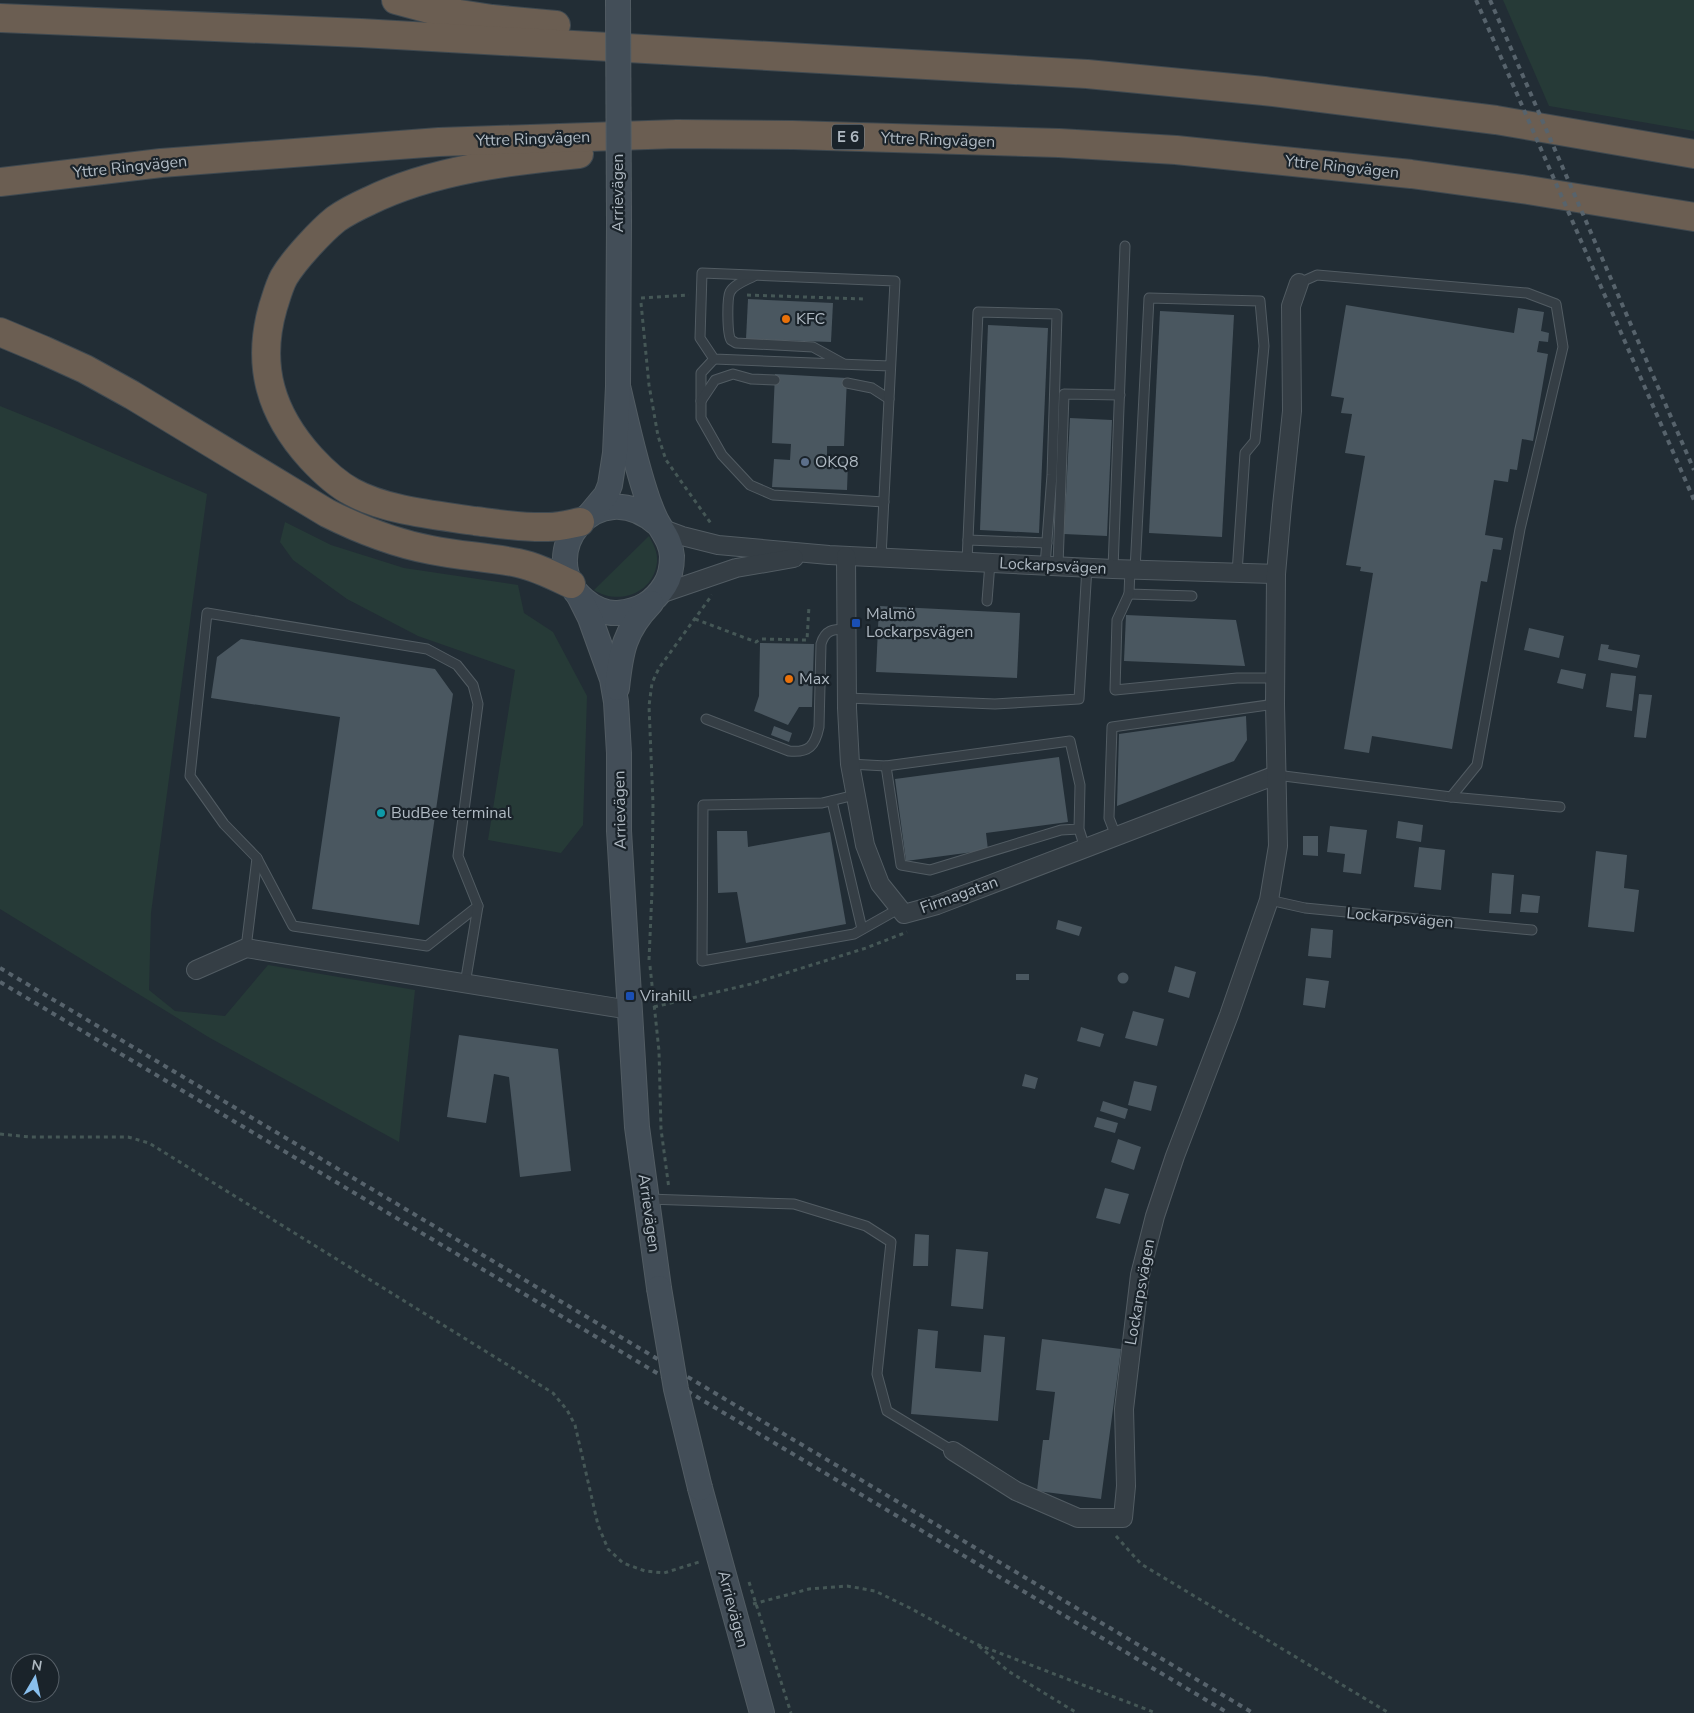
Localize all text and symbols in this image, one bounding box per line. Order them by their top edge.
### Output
road number: E 6 [832,124,864,150]
street label: Yttre Ringvägen [474,126,591,152]
street label: Yttre Ringvägen [879,127,996,153]
street label: Yttre Ringvägen [71,150,188,184]
street label: Yttre Ringvägen [1283,150,1400,184]
street label: Arrievägen [607,154,629,232]
place label: KFC [796,308,826,330]
marker: KFC [780,313,792,325]
place label: OKQ8 [815,451,859,473]
marker: OKQ8 [799,456,811,468]
street label: Lockarpsvägen [999,552,1107,580]
place label: Malmö Lockarpsvägen [866,603,973,643]
marker: Malmö Lockarpsvägen [850,617,862,629]
place label: Max [799,668,830,690]
marker: Max [783,673,795,685]
street label: Arrievägen [608,770,632,850]
place label: BudBee terminal [391,802,512,824]
marker: BudBee terminal [375,807,387,819]
street label: Firmagatan [917,871,1001,919]
street label: Lockarpsvägen [1346,902,1454,934]
place label: Virahill [639,985,691,1007]
marker: Virahill [624,990,636,1002]
street label: Arrievägen [633,1172,665,1254]
street label: Lockarpsvägen [1120,1237,1160,1347]
street label: Arrievägen [712,1568,754,1650]
north arrow [10,1653,60,1703]
text: N [30,1655,44,1676]

